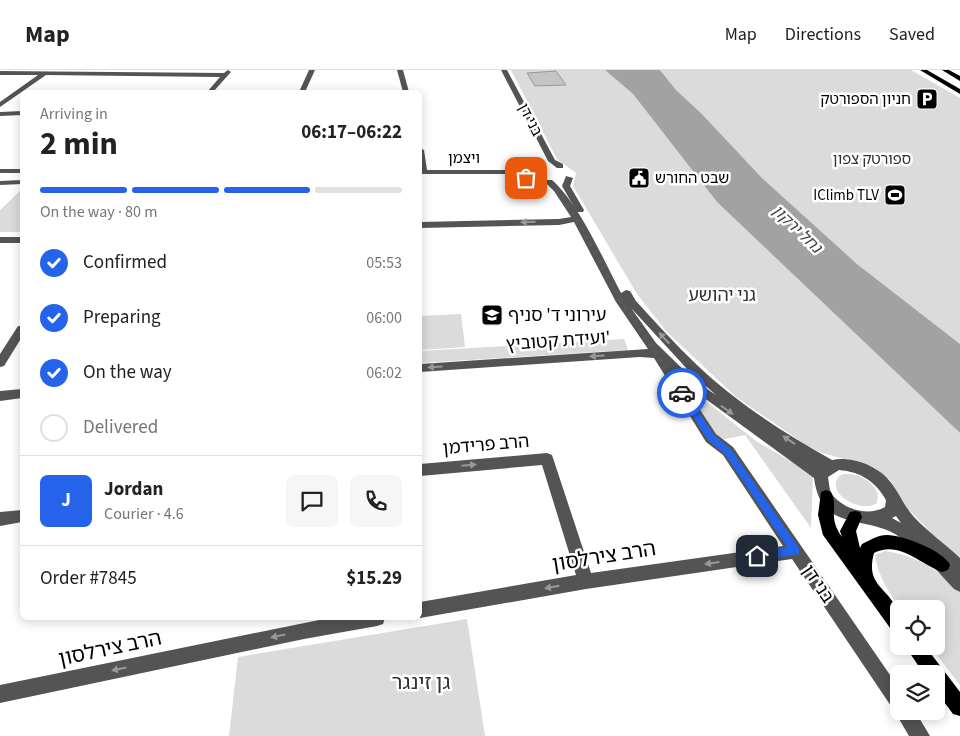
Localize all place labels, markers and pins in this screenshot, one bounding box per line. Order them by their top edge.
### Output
parking icon: חניון הספורטק [915,87,939,111]
place label: חניון הספורטק [820,89,911,110]
pin [505,157,547,199]
public building icon: שבט החורש [627,166,651,190]
place label: שבט החורש [655,168,729,189]
sports icon: IClimb TLV [883,183,907,207]
place label: IClimb TLV [813,185,879,206]
school or university icon: עירוני ד' סניף [480,303,504,327]
place label: עירוני ד' סניף [508,303,606,328]
pin [736,535,778,577]

